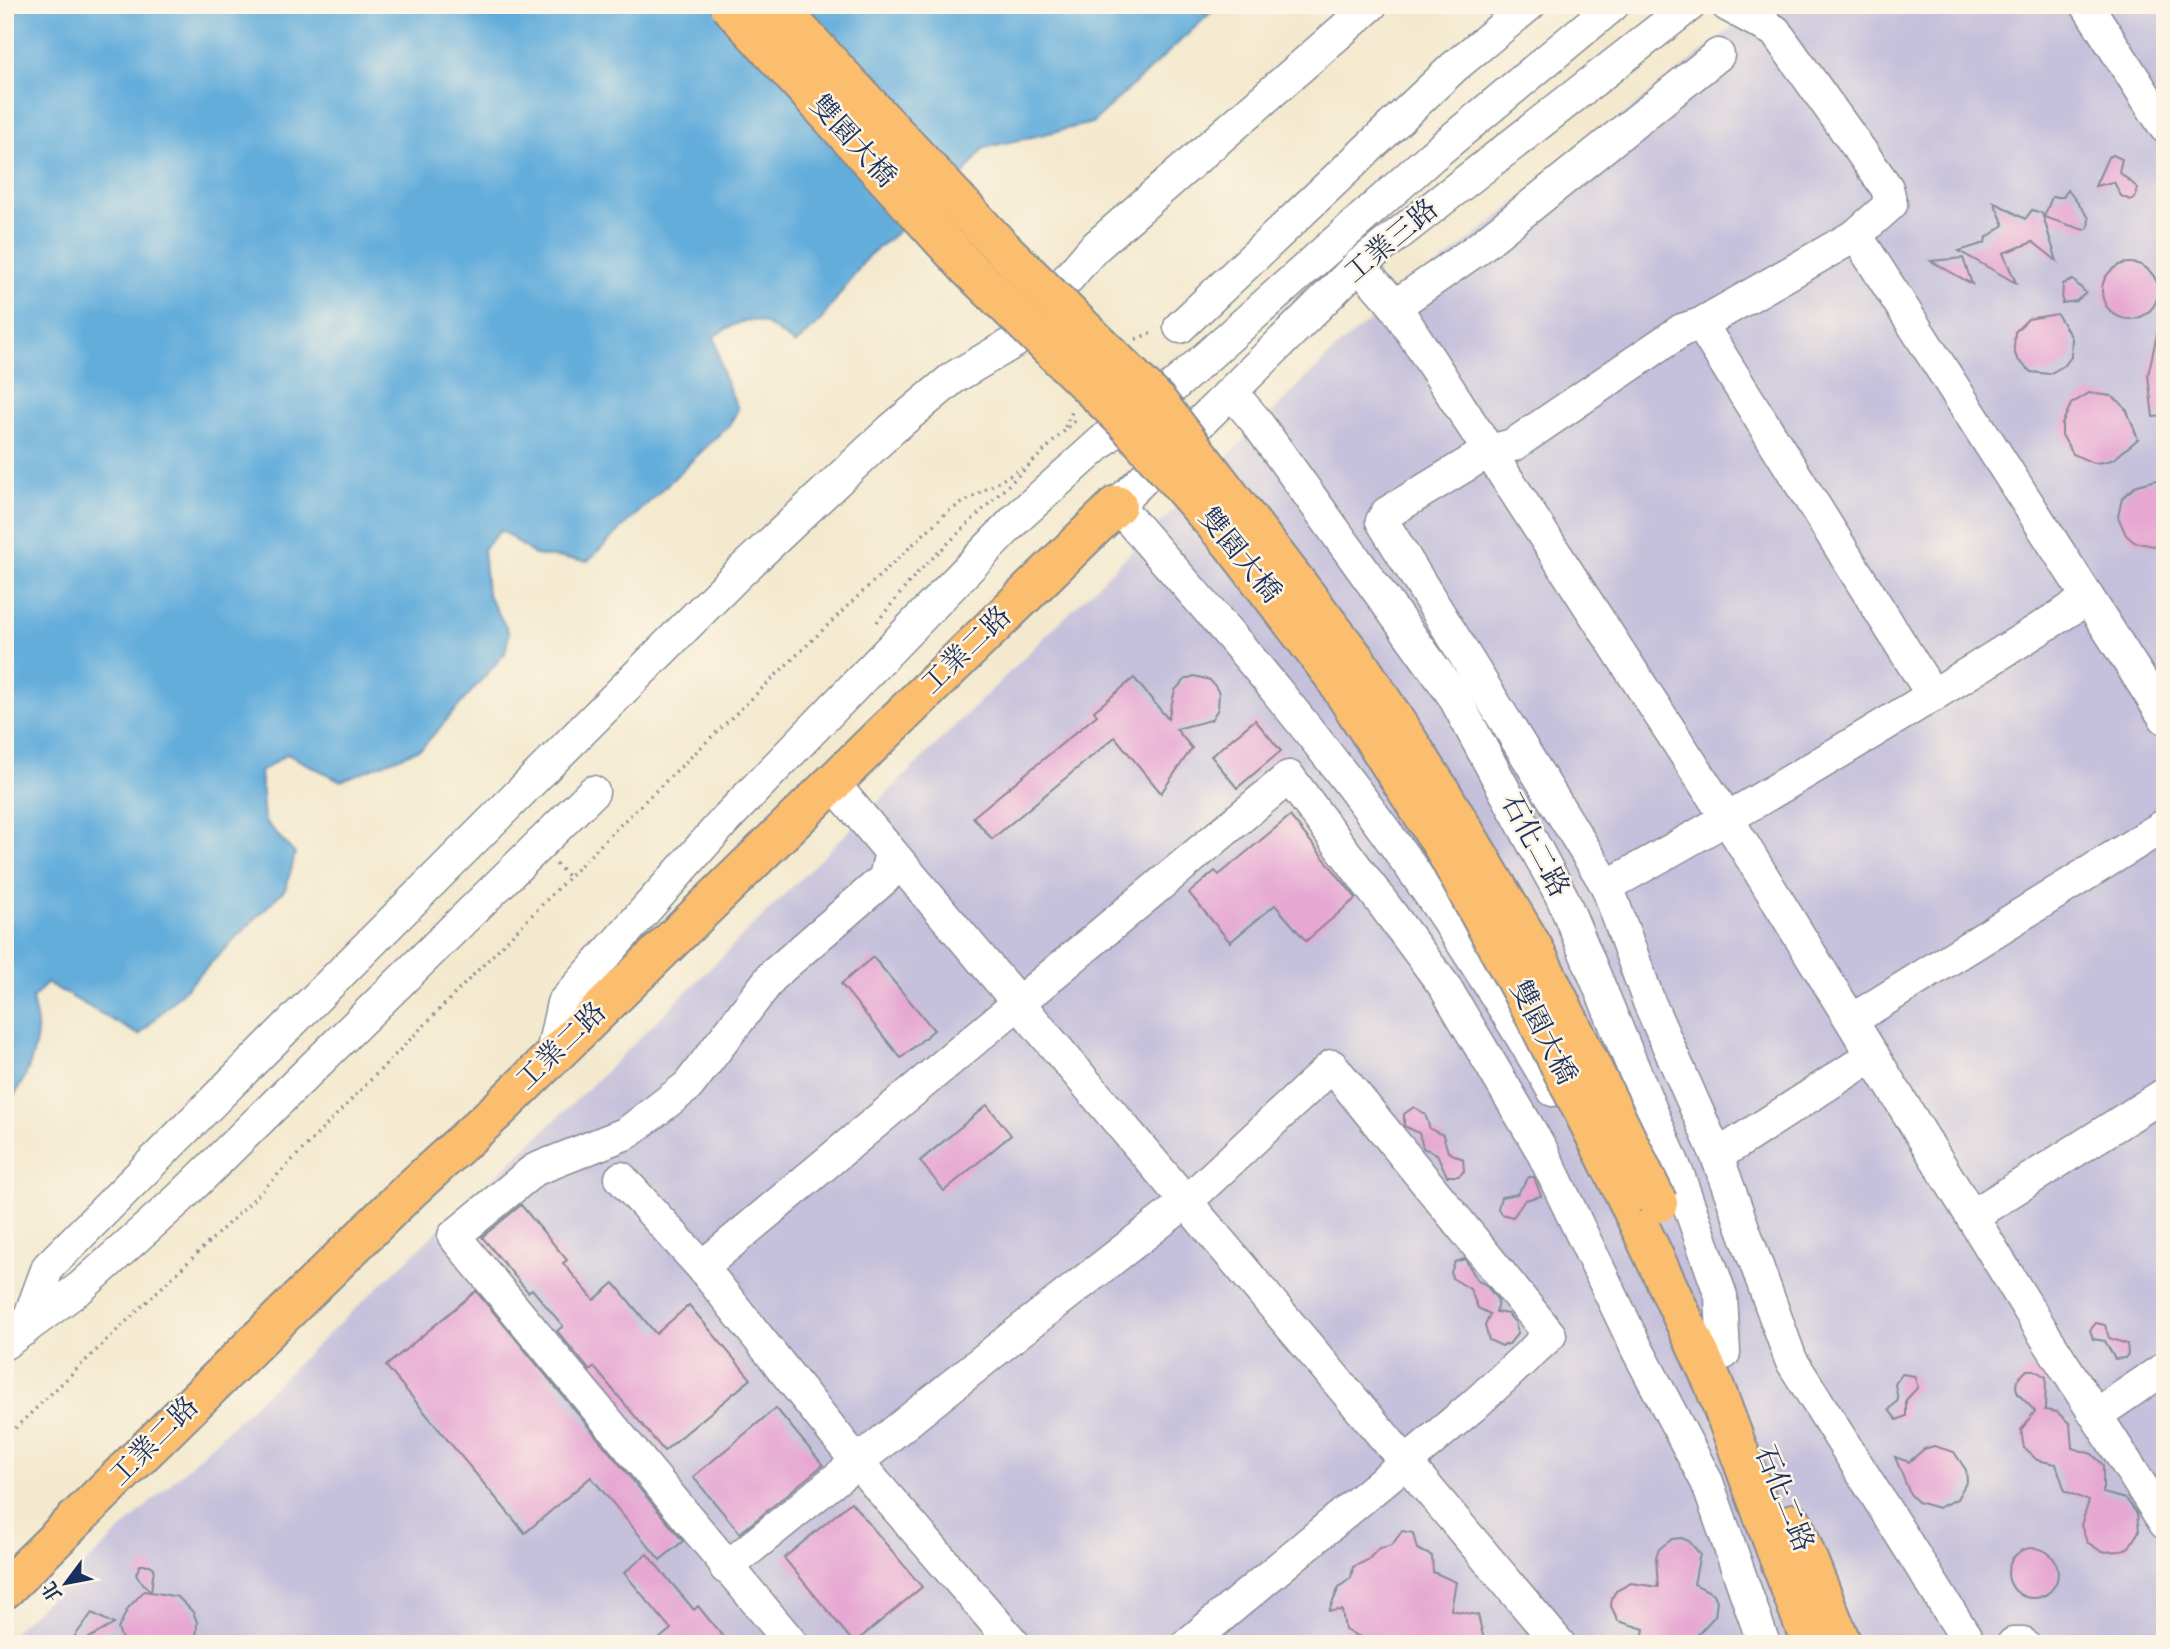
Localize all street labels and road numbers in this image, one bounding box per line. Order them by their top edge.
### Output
street label: 雙園大橋 [802,89,902,195]
street label: 工業三路 [1338,193,1446,291]
street label: 雙園大橋 [1190,501,1288,611]
street label: 工業二路 [915,600,1019,702]
street label: 石化二路 [1492,788,1576,904]
street label: 雙園大橋 [1501,975,1583,1091]
street label: 工業二路 [510,996,614,1098]
street label: 工業二路 [103,1390,207,1494]
street label: 石化二路 [1746,1441,1820,1557]

